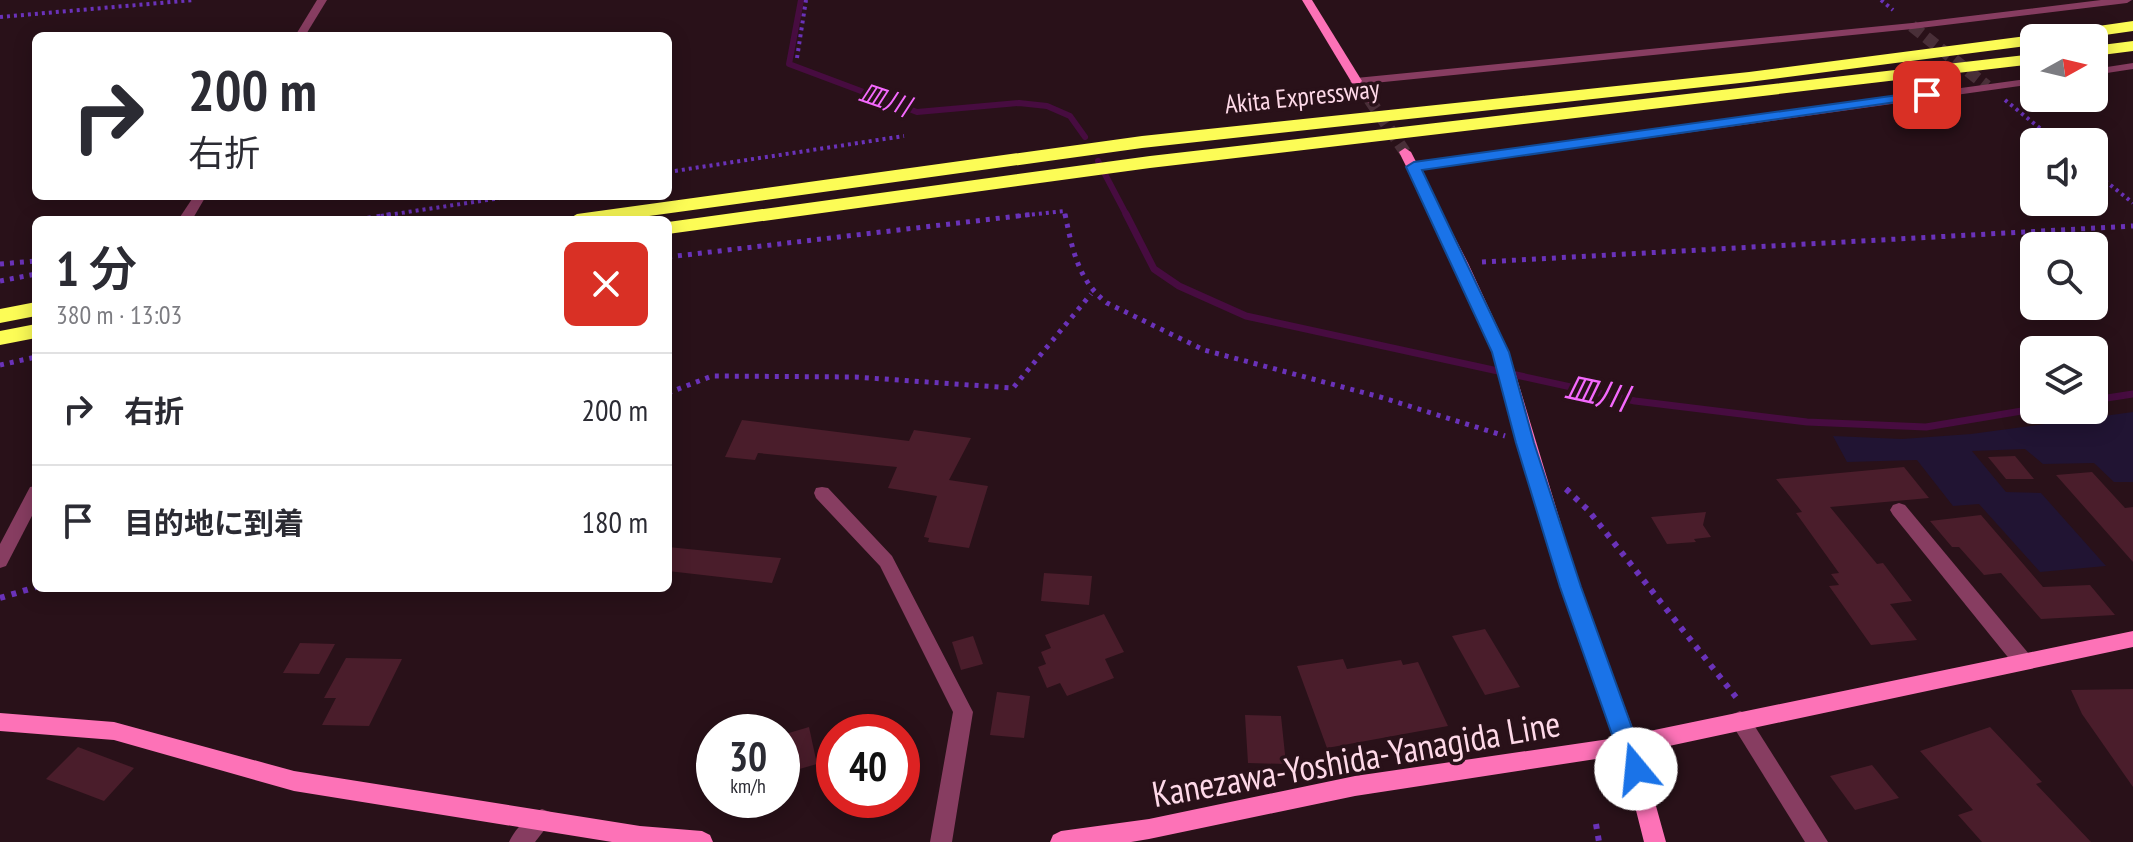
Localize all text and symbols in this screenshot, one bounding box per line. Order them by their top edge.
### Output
north arrow [2020,24,2108,112]
map controls [2020,24,2108,424]
text: 200 m [188,54,317,126]
pin [1893,61,1961,129]
icon: right [56,64,160,168]
street label: Akita Expressway [1223,71,1381,121]
icon: arrive [1905,73,1949,117]
water label: 皿川 [855,75,918,124]
button: sound [2020,128,2108,216]
text: 右折 [188,129,260,176]
button: search [2020,232,2108,320]
text: 1 分 [56,237,137,299]
button: close [564,242,648,326]
text: 380 m · 13:03 [56,298,182,331]
button: layers [2020,336,2108,424]
water label: 皿川 [1561,365,1636,420]
icon: right [56,387,100,431]
text: 200 m [582,390,648,429]
text: 右折 [124,391,184,430]
icon: arrive [56,499,100,543]
text: 180 m [582,502,648,541]
text: 目的地に到着 [124,503,304,542]
street label: Kanezawa-Yoshida-Yanagida Line [1148,699,1564,817]
speed limit sign: 40 [816,714,920,818]
position arrow [1594,727,1678,811]
text: 30 [729,730,767,782]
text: km/h [730,773,766,799]

